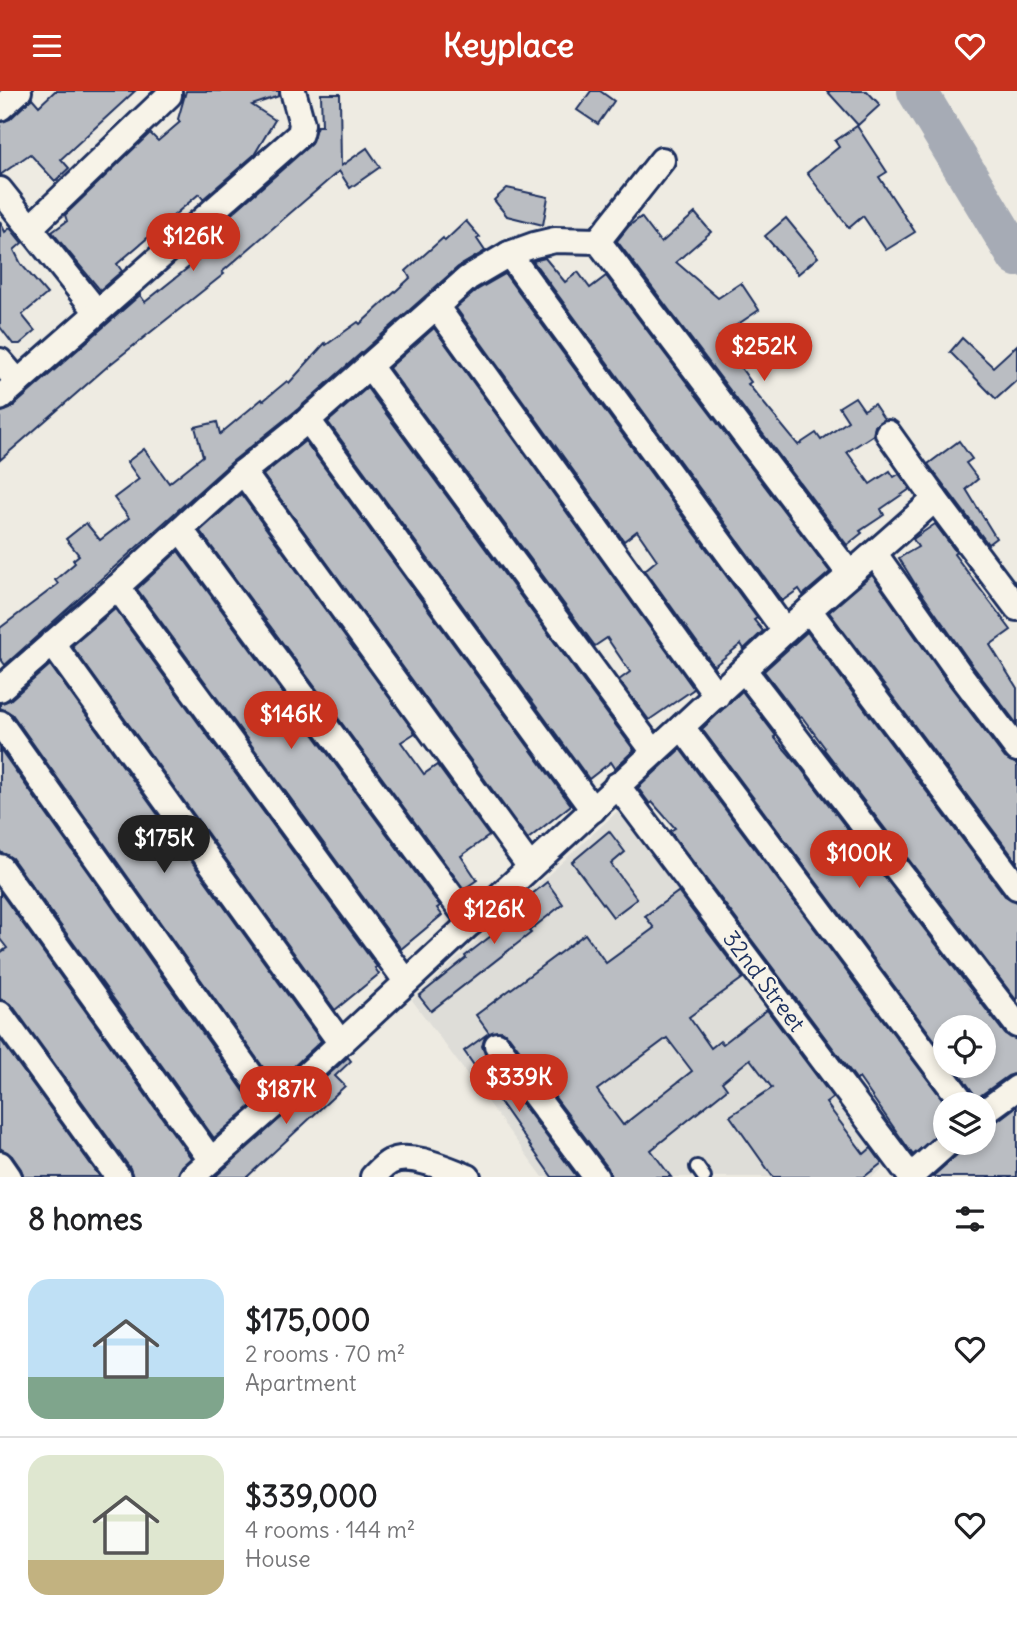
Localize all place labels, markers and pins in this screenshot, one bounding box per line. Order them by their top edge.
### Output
pin: $126K [144,213,242,273]
pin: $252K [715,323,813,383]
pin: $146K [242,691,340,751]
pin: $175K [115,815,213,875]
pin: $100K [810,831,908,890]
pin: $126K [445,887,543,946]
pin: $339K [470,1055,568,1114]
pin: $187K [237,1067,335,1126]

